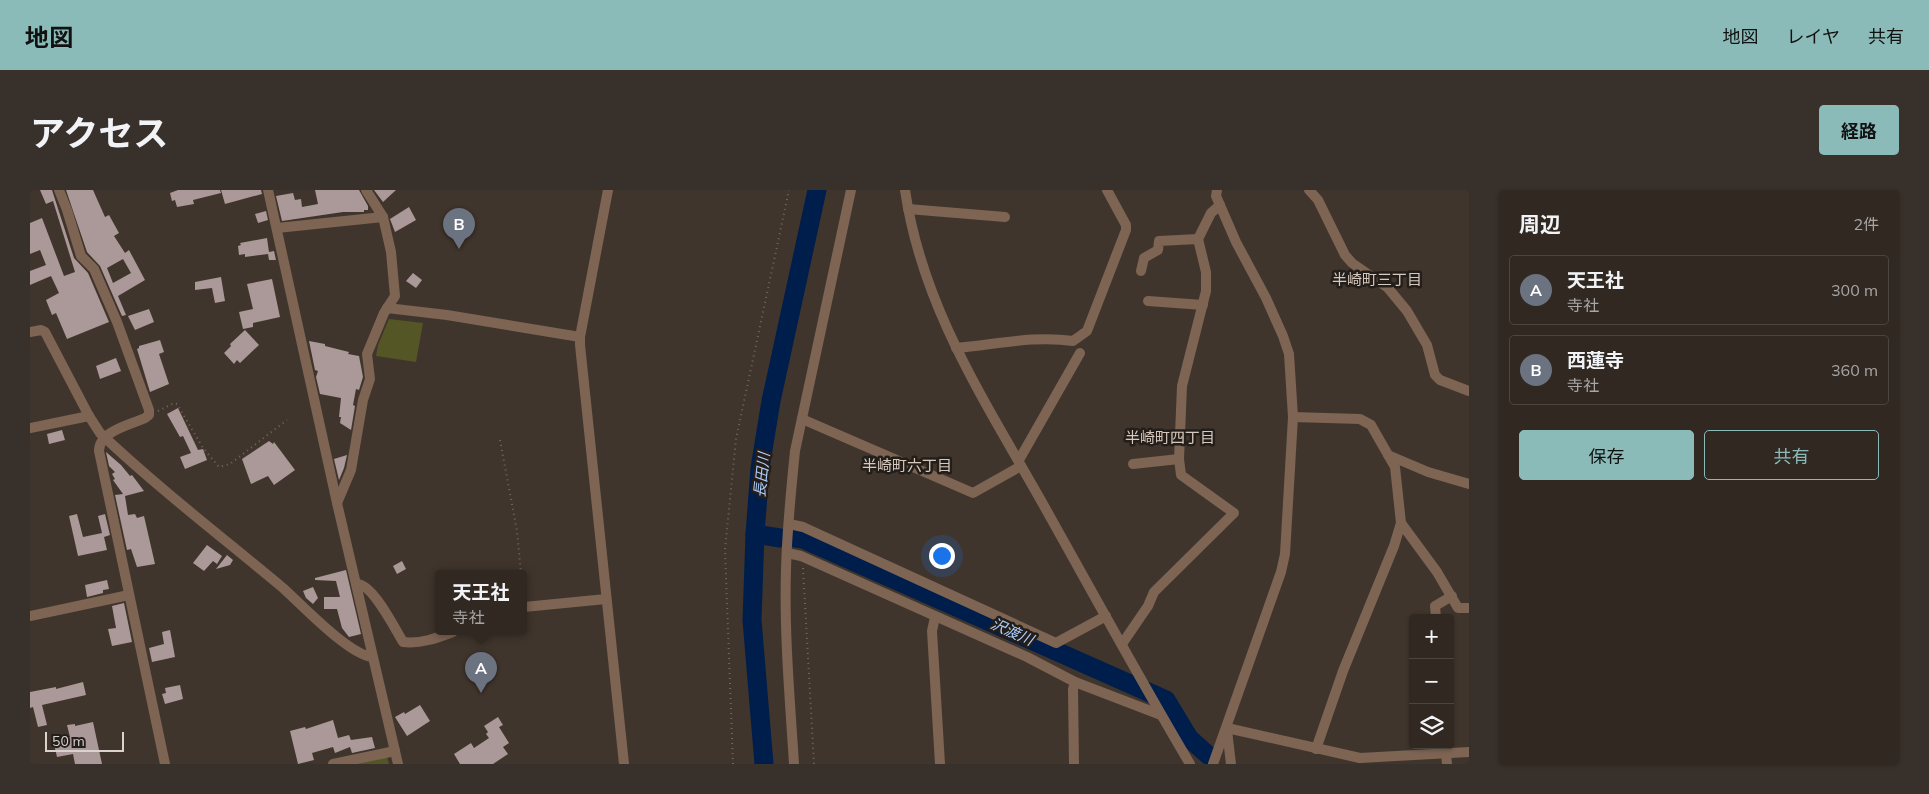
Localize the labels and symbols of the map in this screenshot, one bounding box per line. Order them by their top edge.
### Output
pin: B [443,208,475,249]
district label: 半崎町三丁目 [1332,270,1422,289]
district label: 半崎町四丁目 [1125,428,1215,447]
water label: 長田川 [750,450,774,498]
district label: 半崎町六丁目 [862,456,952,475]
your location [929,543,955,569]
water label: 沢渡川 [988,614,1038,650]
pin: A [465,652,497,693]
scale bar [45,729,124,752]

